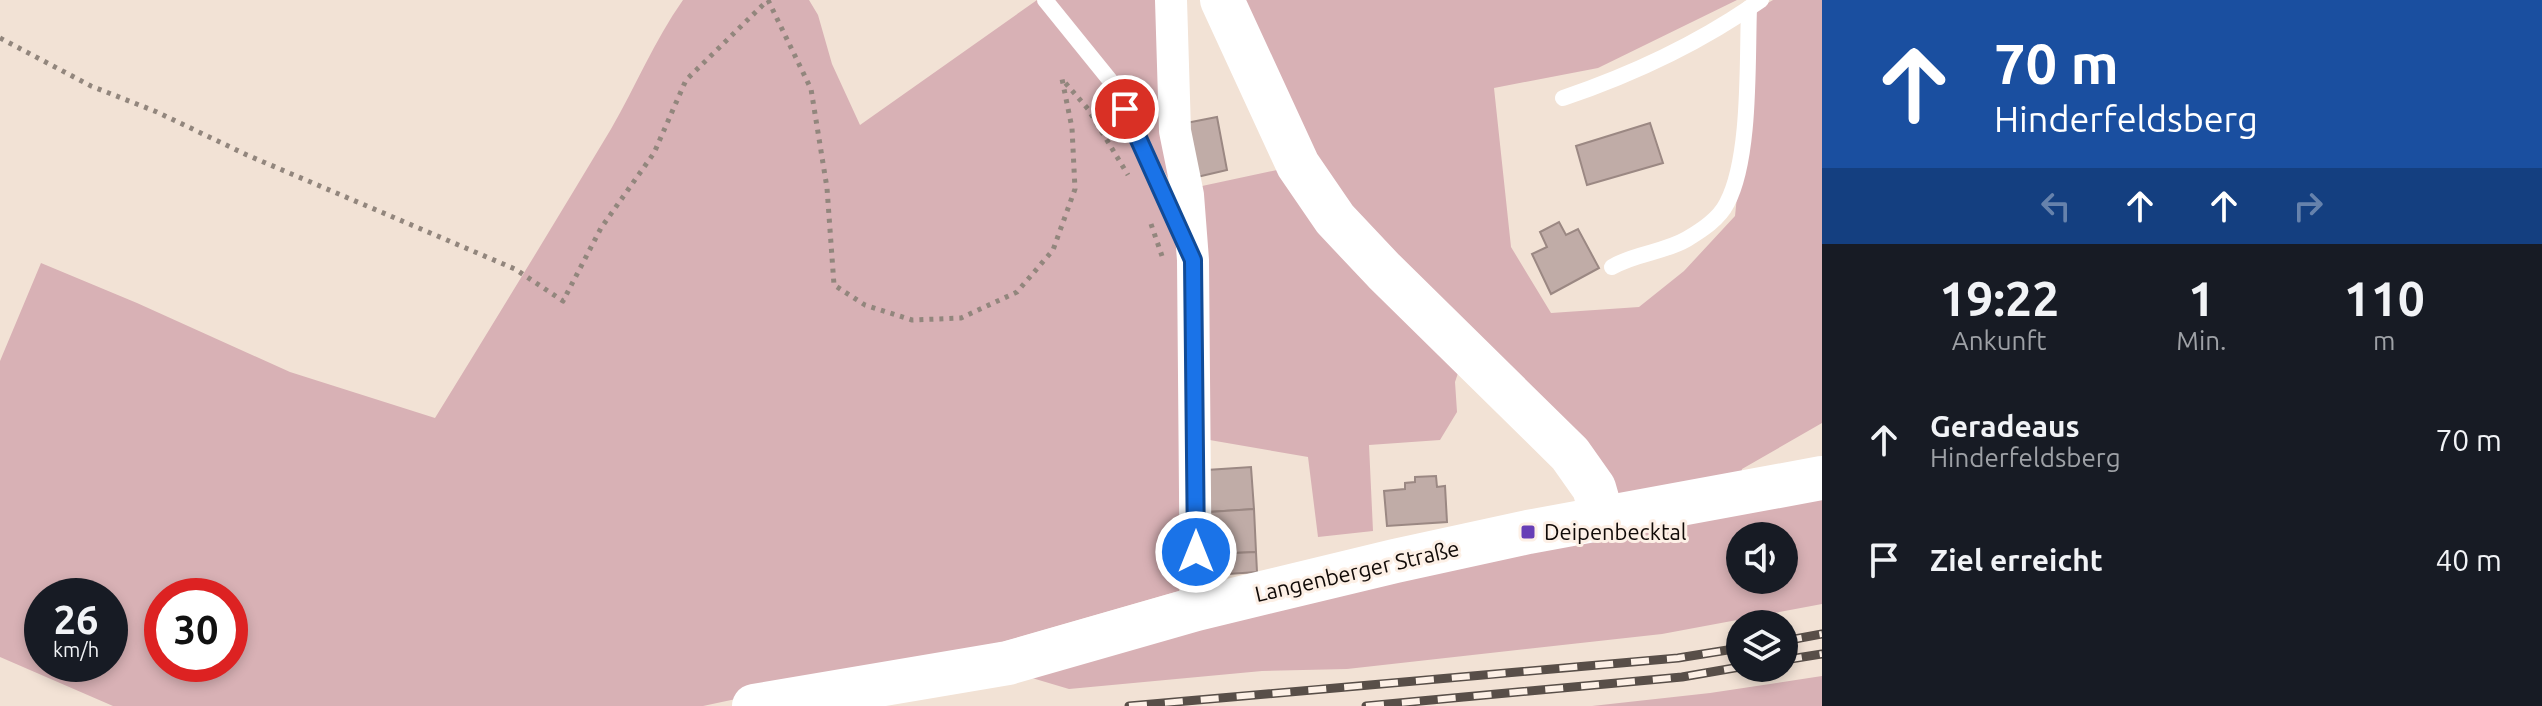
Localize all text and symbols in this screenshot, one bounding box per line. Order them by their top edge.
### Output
icon: ahead [1862,32,1966,136]
text: 70 m [1994,32,2119,95]
pin [1091,75,1159,143]
icon: arrive [1103,87,1147,131]
text: Hinderfeldsberg [1994,98,2258,139]
icon: left [2034,184,2078,228]
icon: ahead [2118,184,2162,228]
icon: ahead [2202,184,2246,228]
icon: right [2286,184,2330,228]
text: 19:22 [1939,271,2059,325]
text: 1 [2188,271,2215,325]
text: 110 [2344,271,2425,325]
text: Ankunft [1952,326,2047,355]
text: Min. [2176,326,2227,355]
text: m [2373,326,2395,355]
text: Geradeaus [1930,409,2080,443]
icon: ahead [1862,418,1906,462]
text: 70 m [2435,423,2502,457]
text: Hinderfeldsberg [1930,443,2121,472]
position arrow [1154,510,1238,594]
place label: Deipenbecktal [1544,519,1687,544]
map controls [1726,522,1798,682]
button: sound [1726,522,1798,594]
marker: Deipenbecktal [1519,523,1537,541]
street label: Langenberger Straße [1252,535,1462,606]
icon: arrive [1862,538,1906,582]
text: Ziel erreicht [1930,543,2103,577]
text: 40 m [2435,543,2502,577]
speed limit sign: 30 [144,578,248,682]
text: 26 [53,597,99,642]
button: layers [1726,610,1798,682]
text: km/h [53,638,99,661]

